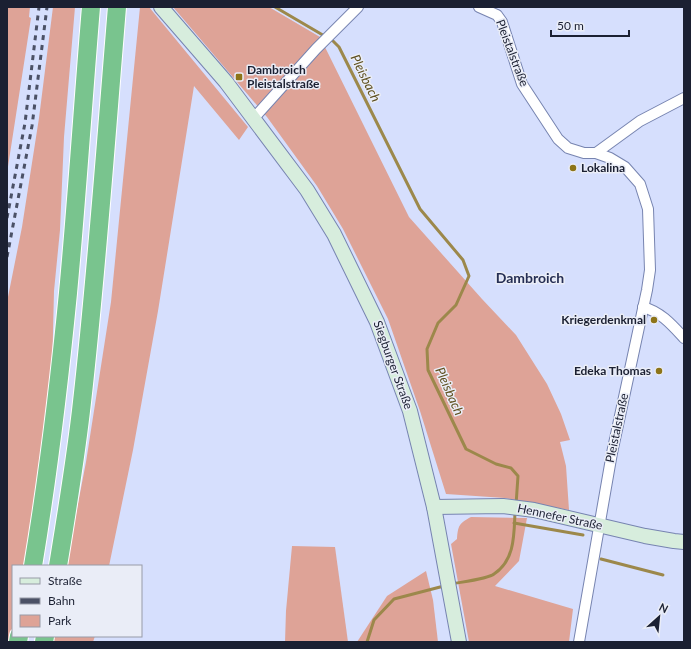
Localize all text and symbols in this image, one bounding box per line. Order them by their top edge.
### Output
scale bar [551,12,629,38]
street label: Pleistalstraße [493,17,532,88]
text: 50 m [557,18,584,33]
water label: Pleisbach [348,52,384,104]
place label: Dambroich Pleistalstraße [247,62,320,91]
marker: Dambroich Pleistalstraße [234,72,244,82]
place label: Lokalina [581,160,625,175]
marker: Lokalina [568,163,578,173]
district label: Dambroich [496,269,564,286]
place label: Kriegerdenkmal [561,312,646,327]
marker: Kriegerdenkmal [649,315,659,325]
street label: Siegburger Straße [370,318,416,411]
place label: Edeka Thomas [574,363,651,378]
water label: Pleisbach [432,365,468,418]
marker: Edeka Thomas [654,366,664,376]
street label: Pleistalstraße [602,392,631,464]
street label: Hennefer Straße [516,500,604,533]
legend [12,565,142,637]
text: Straße [48,573,82,588]
text: Bahn [48,593,75,608]
north arrow [639,597,679,637]
text: N [657,600,670,615]
text: Park [48,613,72,628]

